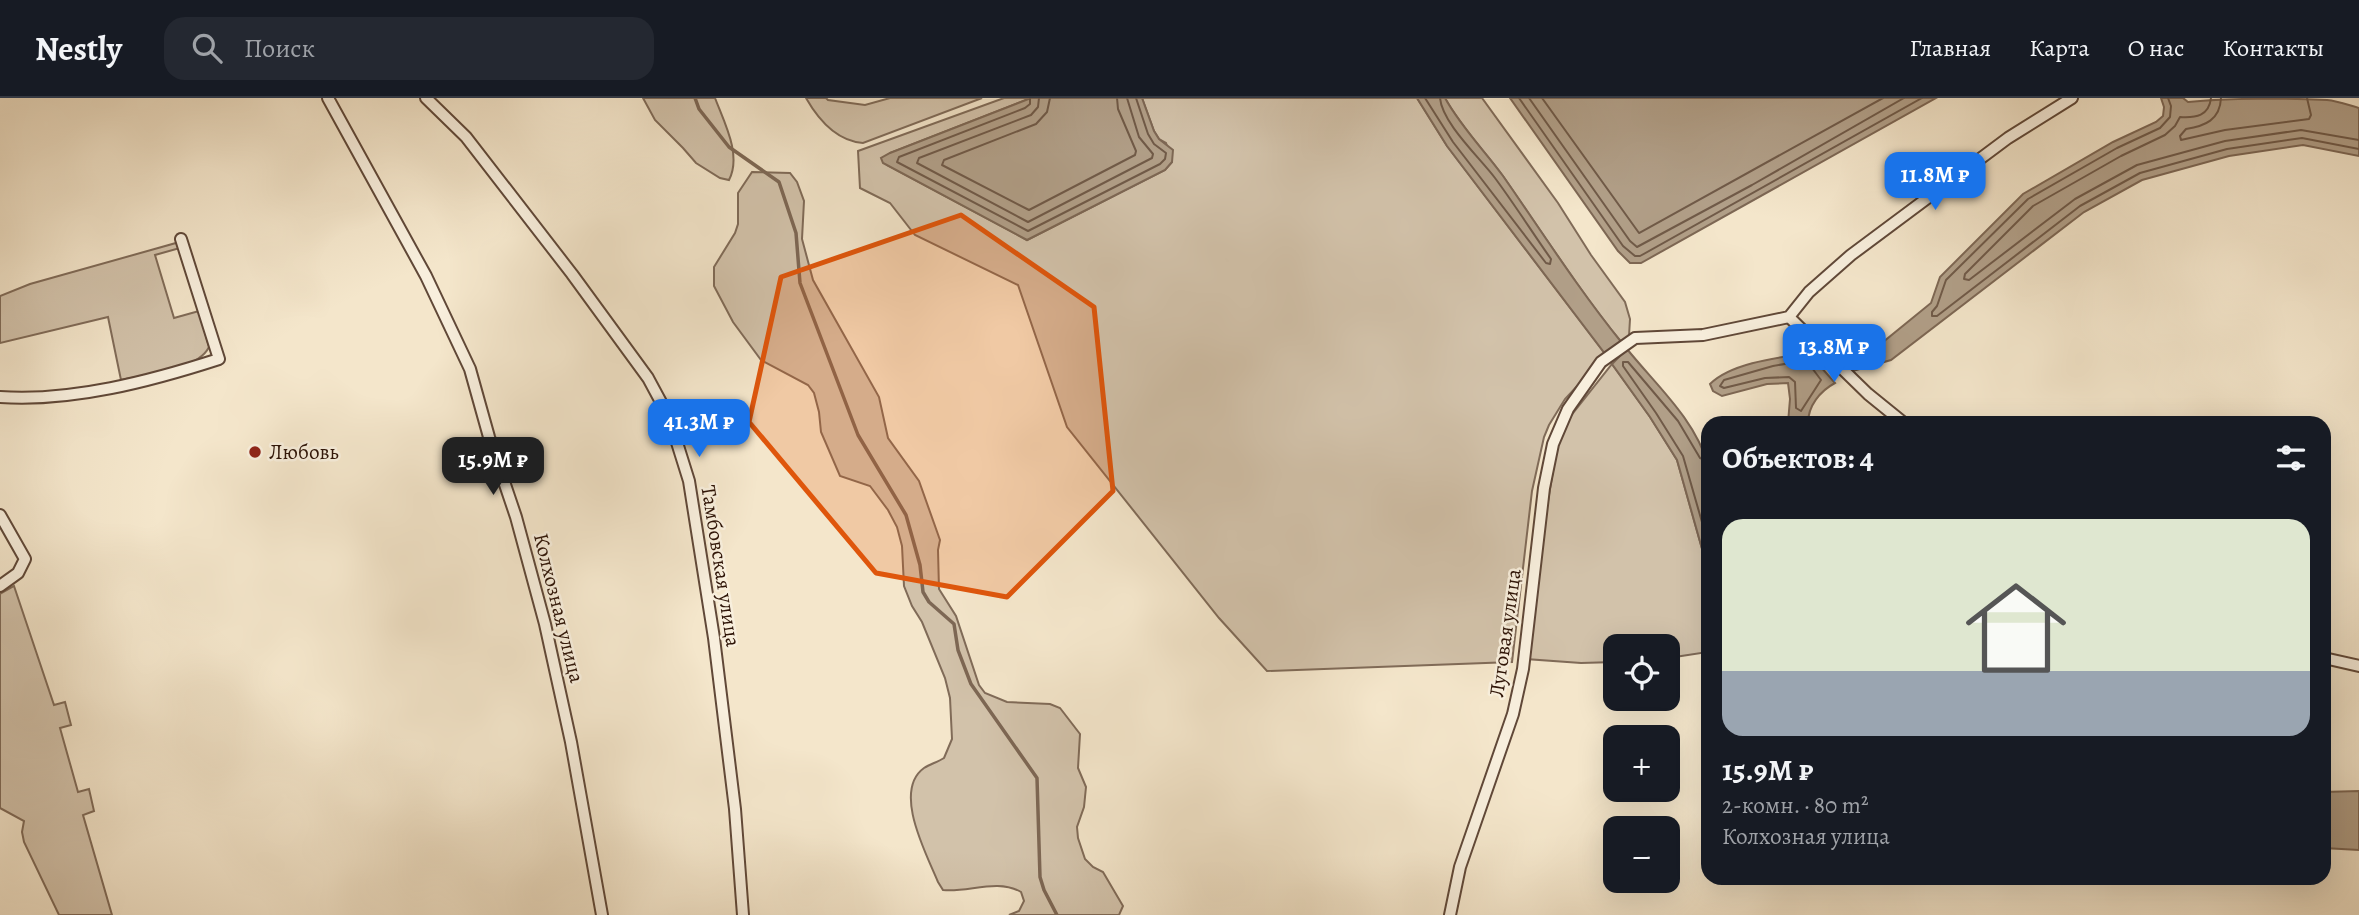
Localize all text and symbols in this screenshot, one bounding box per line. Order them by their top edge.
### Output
search box [164,17,654,80]
text: Nestly [35,26,122,71]
icon: search [188,29,226,67]
text: Поиск [244,31,315,66]
text: Главная [1910,32,1991,64]
text: Карта [2029,32,2090,64]
text: О нас [2128,32,2184,64]
text: Контакты [2222,32,2324,64]
pin: 11.8M ₽ [1870,152,2000,212]
text: 11.8M ₽ [1901,159,1969,190]
pin: 13.8M ₽ [1769,324,1899,384]
text: 13.8M ₽ [1799,331,1869,362]
pin: 41.3M ₽ [634,400,764,459]
text: 41.3M ₽ [664,406,734,437]
place label: Любовь [269,438,339,466]
pin: 15.9M ₽ [428,438,558,497]
text: Объектов: 4 [1722,438,1874,478]
icon: filters [2272,439,2310,477]
marker: Любовь [247,444,263,460]
text: 15.9M ₽ [458,444,528,475]
street label: Тамбовская улица [694,483,748,649]
street label: Колхозная улица [527,530,591,686]
icon: home [1953,565,2079,691]
street label: Луговая улица [1482,567,1528,699]
map controls [1603,634,1680,893]
button: locate [1603,634,1680,711]
button: + [1603,725,1680,802]
text: 15.9M ₽ [1722,750,1813,790]
text: 2-комн. · 80 m² [1722,790,1868,821]
button: − [1603,816,1680,893]
text: Колхозная улица [1722,821,1890,852]

